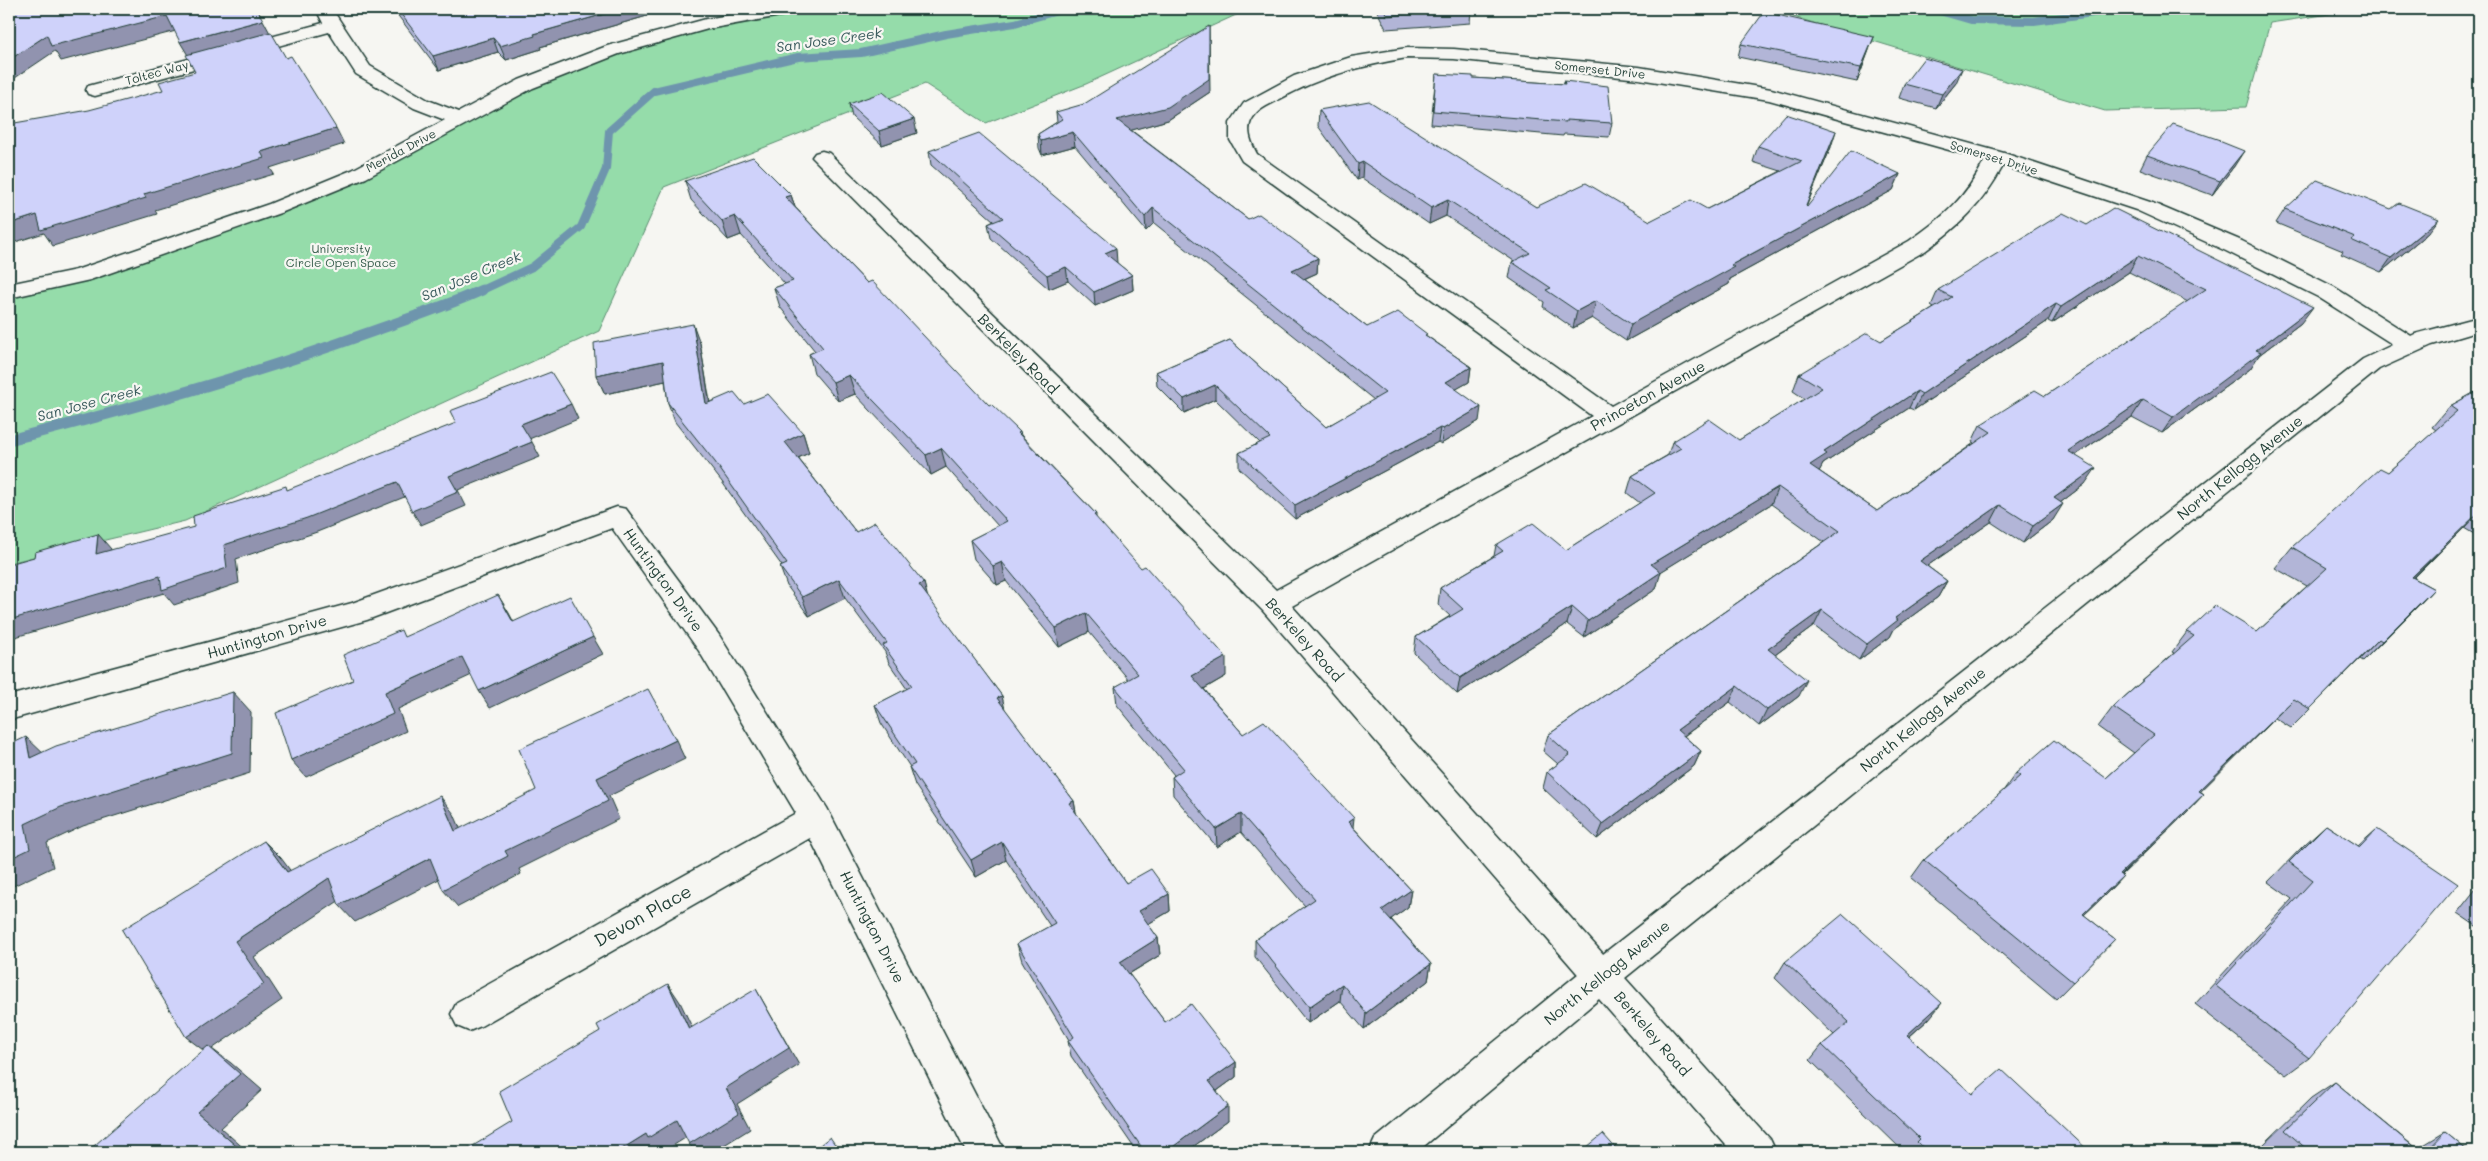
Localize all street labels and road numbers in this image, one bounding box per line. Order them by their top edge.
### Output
street label: Toltec Way [123,56,190,88]
street label: Somerset Drive [1554,56,1646,82]
street label: Merida Drive [363,125,438,175]
street label: Somerset Drive [1948,136,2040,178]
street label: Berkeley Road [974,309,1063,398]
street label: Princeton Avenue [1587,355,1708,435]
street label: North Kellogg Avenue [2172,410,2306,524]
street label: Huntington Drive [619,524,708,635]
street label: Berkeley Road [1262,593,1348,686]
street label: Huntington Drive [205,609,329,663]
street label: North Kellogg Avenue [1855,662,1989,776]
street label: Huntington Drive [836,867,910,986]
street label: Devon Place [590,878,696,952]
street label: North Kellogg Avenue [1539,915,1673,1029]
street label: Berkeley Road [1610,987,1695,1080]

